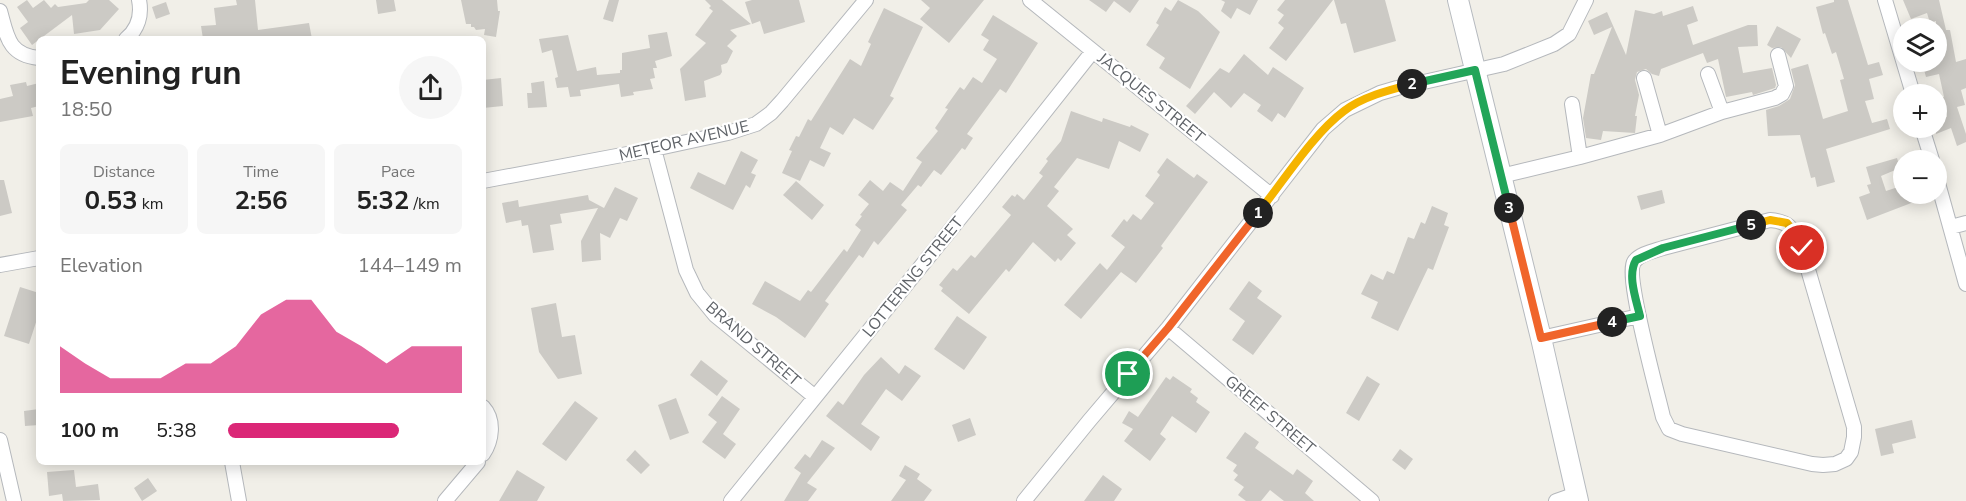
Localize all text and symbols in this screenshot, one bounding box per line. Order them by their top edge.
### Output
map controls [1893,18,1947,204]
button: layers [1893,18,1947,72]
street label: JACQUES STREET [1092,47,1210,148]
text: Evening run [60,51,242,96]
button: share [399,56,462,119]
pin: 2 [1397,69,1427,99]
text: 2 [1407,73,1417,95]
button: + [1893,84,1947,138]
text: 18:50 [60,96,113,123]
street label: METEOR AVENUE [617,115,751,167]
button: − [1893,150,1947,204]
text: Distance [93,161,155,183]
text: Time [243,161,279,183]
text: Pace [381,161,415,183]
text: 0.53 [84,183,138,218]
text: 2:56 [234,183,288,218]
text: 5:32 [356,183,409,218]
text: km [138,193,164,215]
text: /km [409,193,440,215]
pin: 3 [1494,193,1524,223]
text: 3 [1504,197,1514,219]
pin: 1 [1243,198,1273,228]
text: 1 [1253,202,1263,224]
pin: 5 [1736,210,1766,240]
street label: LOTTERING STREET [858,212,969,342]
text: 5 [1746,214,1756,236]
pin [1776,222,1827,273]
icon: check [1785,231,1818,264]
text: Elevation [60,252,143,279]
text: 144–149 m [358,252,462,279]
street label: BRAND STREET [701,297,805,392]
pin: 4 [1597,307,1627,337]
text: 4 [1607,311,1617,333]
pin [1102,348,1153,399]
icon: arrive [1111,357,1144,390]
street label: GREEF STREET [1220,371,1320,460]
text: 100 m [60,417,119,444]
text: 5:38 [156,417,197,444]

